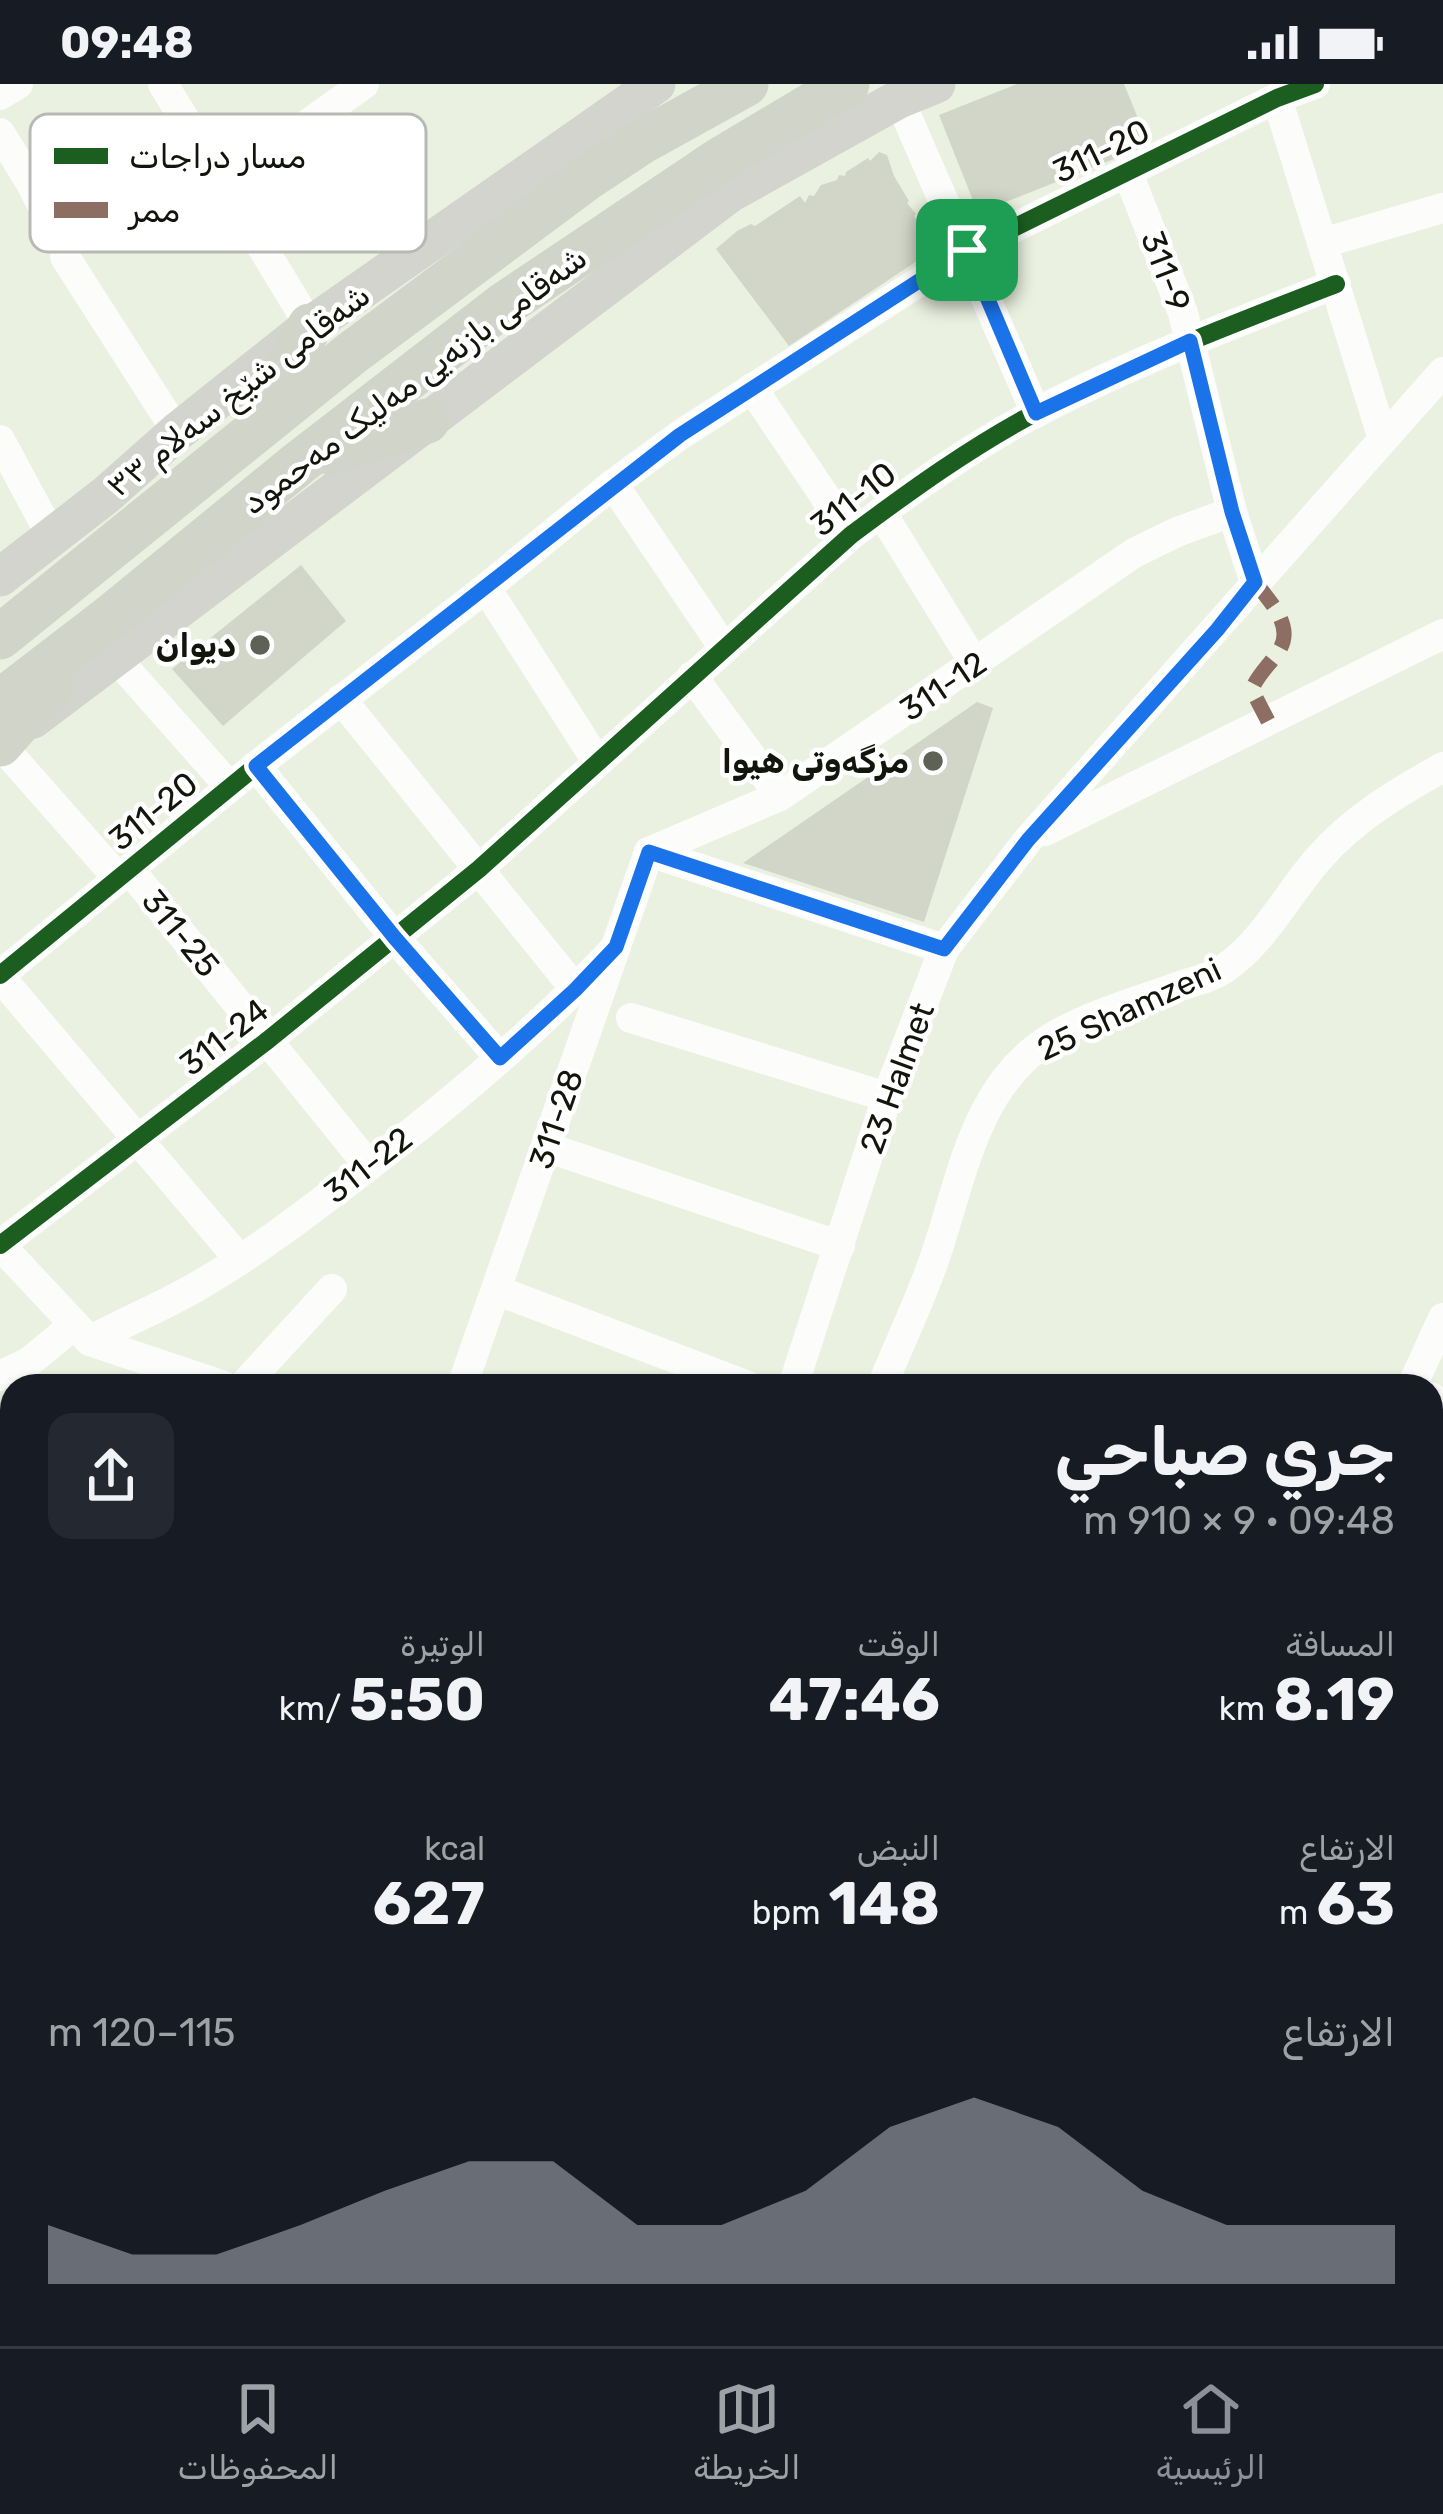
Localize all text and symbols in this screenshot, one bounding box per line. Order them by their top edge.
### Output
text: 09:48 [60,16,194,69]
street label: 311-20 [1046,111,1156,191]
legend [30,114,426,252]
text: مسار دراجات [129,137,306,176]
text: ممر [127,191,180,231]
pin [916,199,1018,301]
icon: arrive [934,217,1000,283]
street label: 311-9 [1133,225,1199,317]
street label: شەقامی بازنەیی مەلیک مەحمود [234,238,595,523]
street label: شەقامی شێخ سەلام ٣٣ [98,275,380,508]
street label: 311-10 [803,454,903,544]
place label: دیوان [156,626,236,665]
marker: دیوان [247,632,273,658]
street label: 311-12 [892,643,994,729]
place label: مزگەوتی هیوا [722,742,909,781]
marker: مزگەوتی هیوا [920,748,946,774]
street label: 311-20 [101,764,205,858]
street label: 311-25 [134,881,228,985]
street label: 25 Shamzeni [1031,949,1227,1069]
street label: 311-24 [172,990,276,1084]
street label: 23 Halmet [852,997,942,1159]
street label: 311-28 [521,1064,591,1174]
street label: 311-22 [316,1119,420,1211]
button: share [48,1413,174,1539]
text: جري صباحي [1055,1413,1395,1492]
text: 09:48 · 9 × 910 m [1083,1498,1395,1544]
text: الوتيرة [400,1625,485,1664]
text: الوقت [857,1625,940,1664]
text: المسافة [1285,1625,1395,1664]
text: 5:50 [349,1664,485,1735]
text: 47:46 [769,1664,940,1735]
text: 8.19 [1273,1664,1395,1735]
text: /km [279,1689,349,1728]
text: km [1219,1689,1273,1728]
text: kcal [424,1829,485,1868]
text: النبض [857,1829,940,1868]
text: الارتفاع [1300,1829,1395,1868]
text: 627 [373,1868,485,1939]
text: 148 [829,1868,940,1939]
text: 63 [1316,1868,1395,1939]
text: bpm [752,1893,829,1932]
text: m [1279,1893,1316,1932]
text: 115–120 m [48,2010,236,2056]
text: الارتفاع [1283,2010,1395,2056]
tab: المحفوظات [178,2376,338,2487]
tab: الخريطة [693,2376,801,2487]
tab: الرئيسية [1156,2376,1265,2487]

